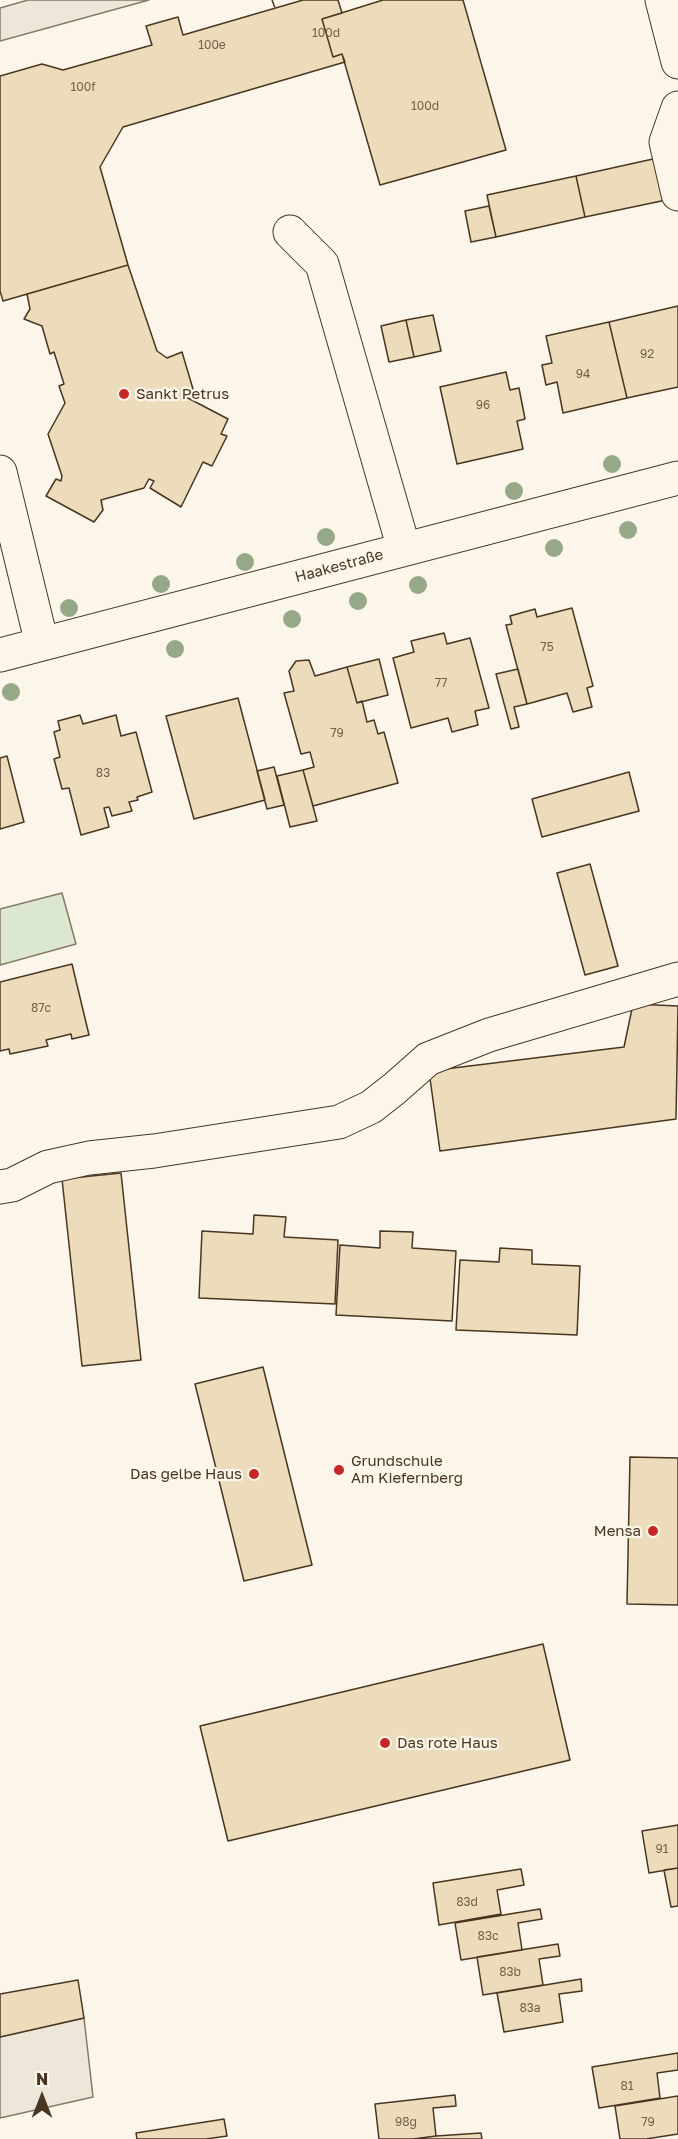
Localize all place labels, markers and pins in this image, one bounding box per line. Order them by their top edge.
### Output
place label: Sankt Petrus [136,385,229,403]
marker: Sankt Petrus [117,387,131,401]
place label: Grundschule Am Kiefernberg [351,1452,463,1487]
marker: Grundschule Am Kiefernberg [332,1463,346,1477]
place label: Das gelbe Haus [130,1465,242,1483]
marker: Das gelbe Haus [247,1467,261,1481]
place label: Mensa [594,1522,641,1540]
marker: Mensa [646,1524,660,1538]
place label: Das rote Haus [397,1734,498,1752]
marker: Das rote Haus [378,1736,392,1750]

